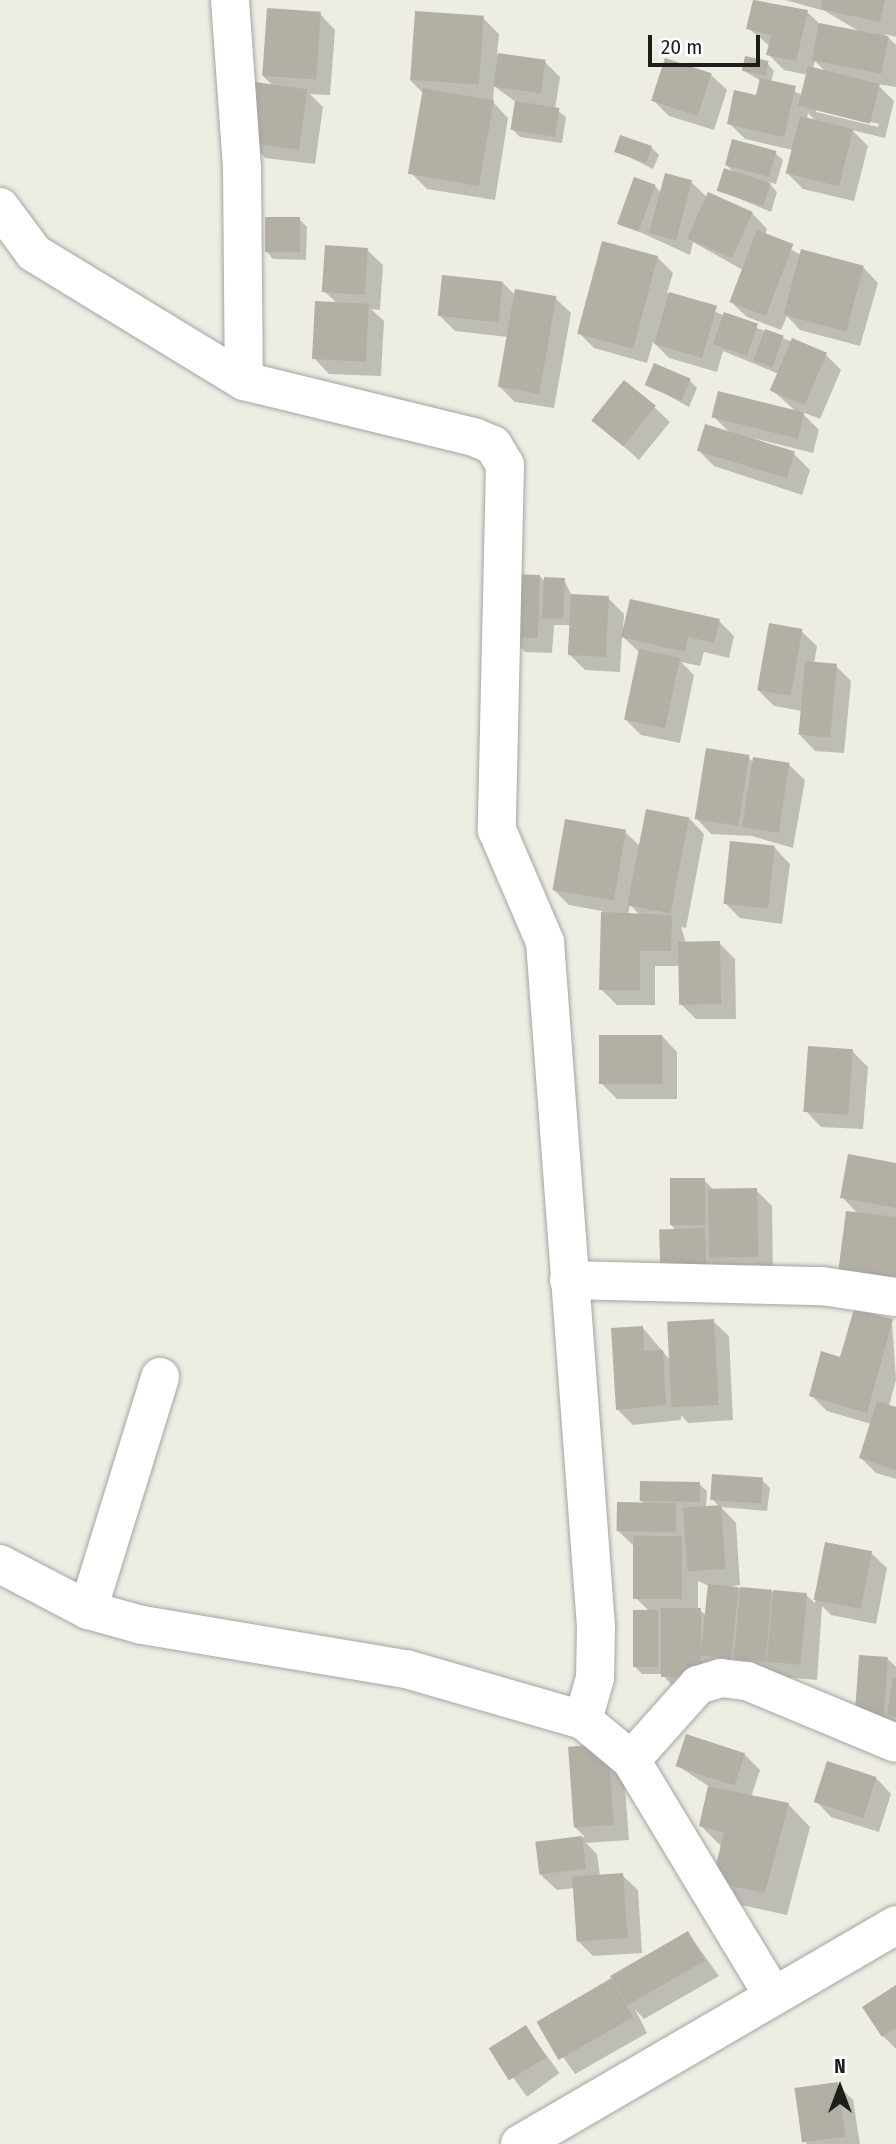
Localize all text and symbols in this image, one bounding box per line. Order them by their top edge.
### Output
scale bar [651,21,763,65]
text: 20 m [661,34,702,60]
north arrow [805,2053,875,2123]
text: N [834,2055,846,2078]

